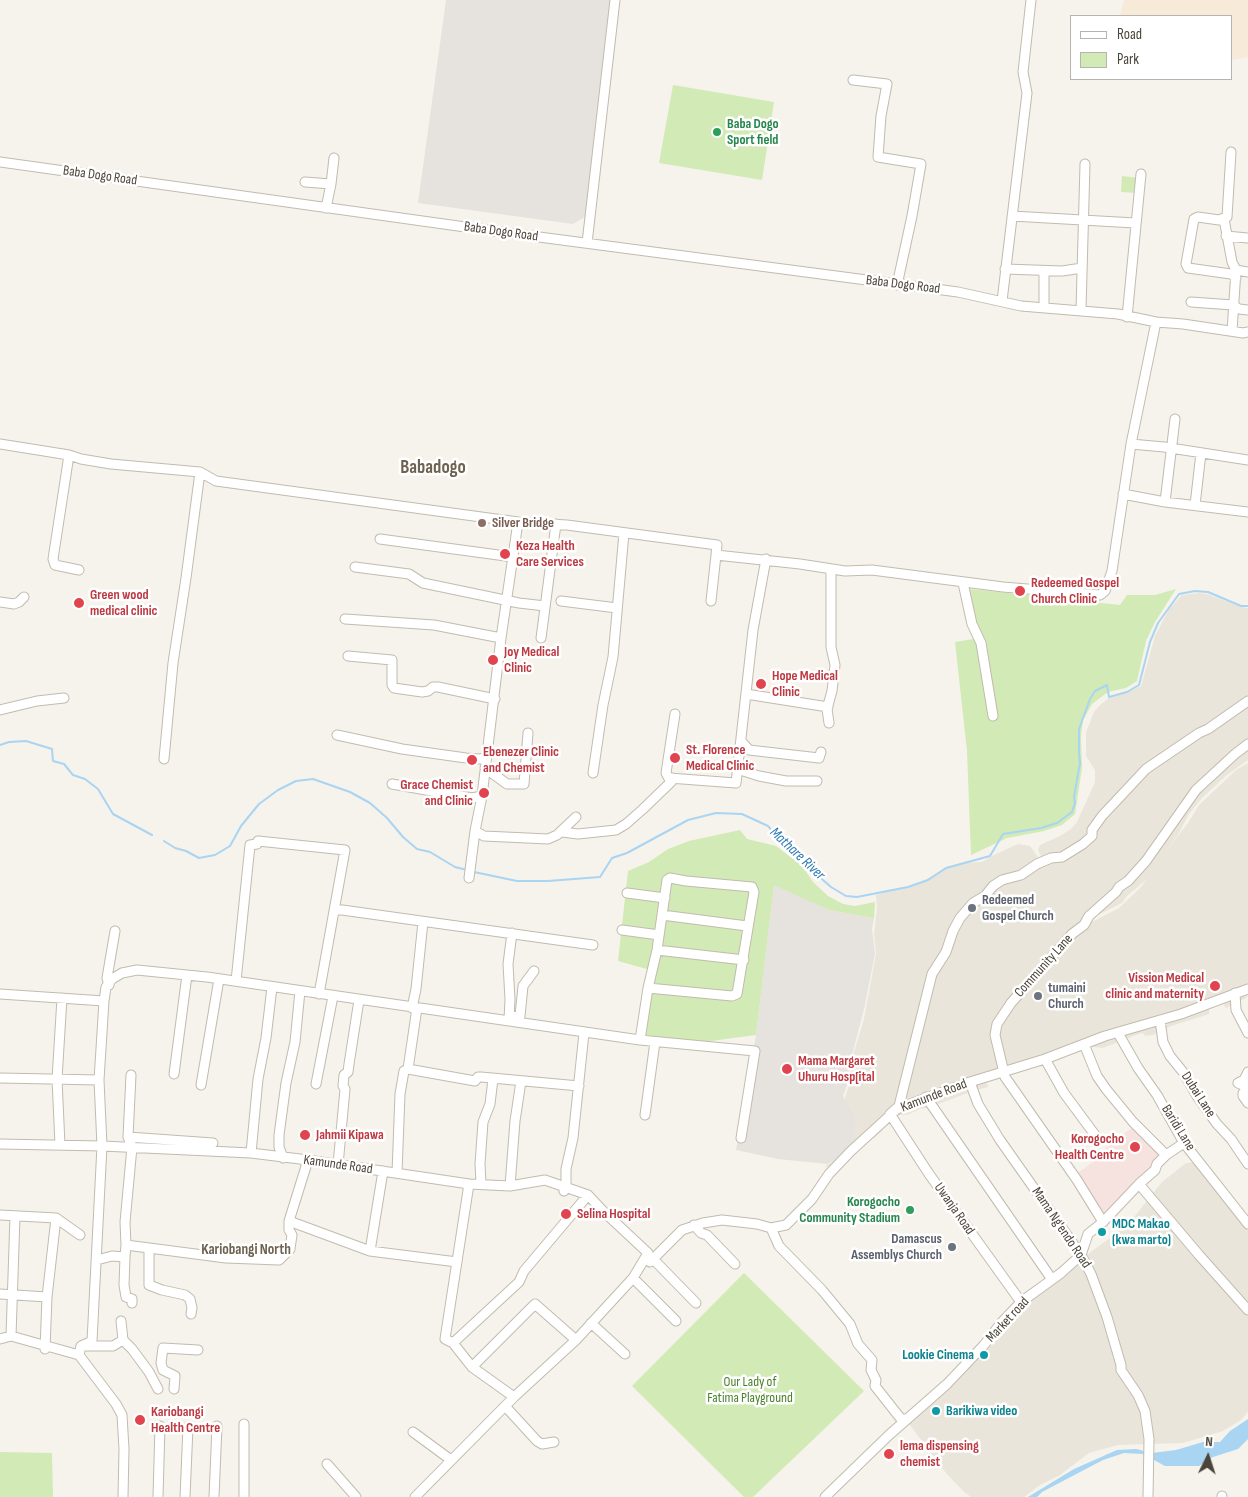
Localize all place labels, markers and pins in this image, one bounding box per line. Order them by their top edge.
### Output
place label: Baba Dogo Sport field [727,116,779,148]
marker: Baba Dogo Sport field [711,126,723,138]
place label: Silver Bridge [492,515,554,531]
marker: Silver Bridge [476,517,488,529]
place label: Keza Health Care Services [516,538,584,570]
marker: Keza Health Care Services [498,547,512,561]
place label: Redeemed Gospel Church Clinic [1031,575,1119,608]
marker: Redeemed Gospel Church Clinic [1013,584,1027,598]
place label: Green wood medical clinic [90,587,158,620]
marker: Green wood medical clinic [72,596,86,610]
place label: Joy Medical Clinic [504,644,559,676]
marker: Joy Medical Clinic [486,653,500,667]
place label: Hope Medical Clinic [772,668,838,700]
marker: Hope Medical Clinic [754,677,768,691]
place label: St. Florence Medical Clinic [686,742,754,774]
place label: Ebenezer Clinic and Chemist [483,744,559,776]
marker: St. Florence Medical Clinic [668,751,682,765]
marker: Ebenezer Clinic and Chemist [465,753,479,767]
place label: Grace Chemist and Clinic [400,777,473,810]
marker: Grace Chemist and Clinic [477,786,491,800]
place label: Redeemed Gospel Church [982,892,1054,924]
marker: Redeemed Gospel Church [966,902,978,914]
place label: Vission Medical clinic and maternity [1105,970,1204,1002]
marker: Vission Medical clinic and maternity [1208,979,1222,993]
place label: tumaini Church [1048,980,1086,1012]
marker: tumaini Church [1032,990,1044,1002]
place label: Mama Margaret Uhuru Hosp[ital [798,1053,875,1086]
marker: Mama Margaret Uhuru Hosp[ital [780,1062,794,1076]
place label: Jahmii Kipawa [316,1127,384,1143]
marker: Jahmii Kipawa [298,1128,312,1142]
place label: Korogocho Health Centre [1055,1131,1124,1164]
marker: Korogocho Health Centre [1128,1140,1142,1154]
place label: Korogocho Community Stadium [799,1194,900,1226]
marker: Korogocho Community Stadium [904,1204,916,1216]
place label: Selina Hospital [577,1206,650,1222]
marker: Selina Hospital [559,1207,573,1221]
place label: MDC Makao (kwa marto) [1112,1216,1171,1248]
marker: MDC Makao (kwa marto) [1096,1226,1108,1238]
place label: Damascus Assemblys Church [851,1231,942,1264]
marker: Damascus Assemblys Church [946,1241,958,1253]
place label: Lookie Cinema [902,1347,974,1363]
marker: Lookie Cinema [978,1349,990,1361]
place label: Barikiwa video [946,1403,1017,1419]
place label: Kariobangi Health Centre [151,1404,220,1436]
marker: Barikiwa video [930,1405,942,1417]
marker: Kariobangi Health Centre [133,1413,147,1427]
place label: lema dispensing chemist [900,1438,979,1470]
marker: lema dispensing chemist [882,1447,896,1461]

